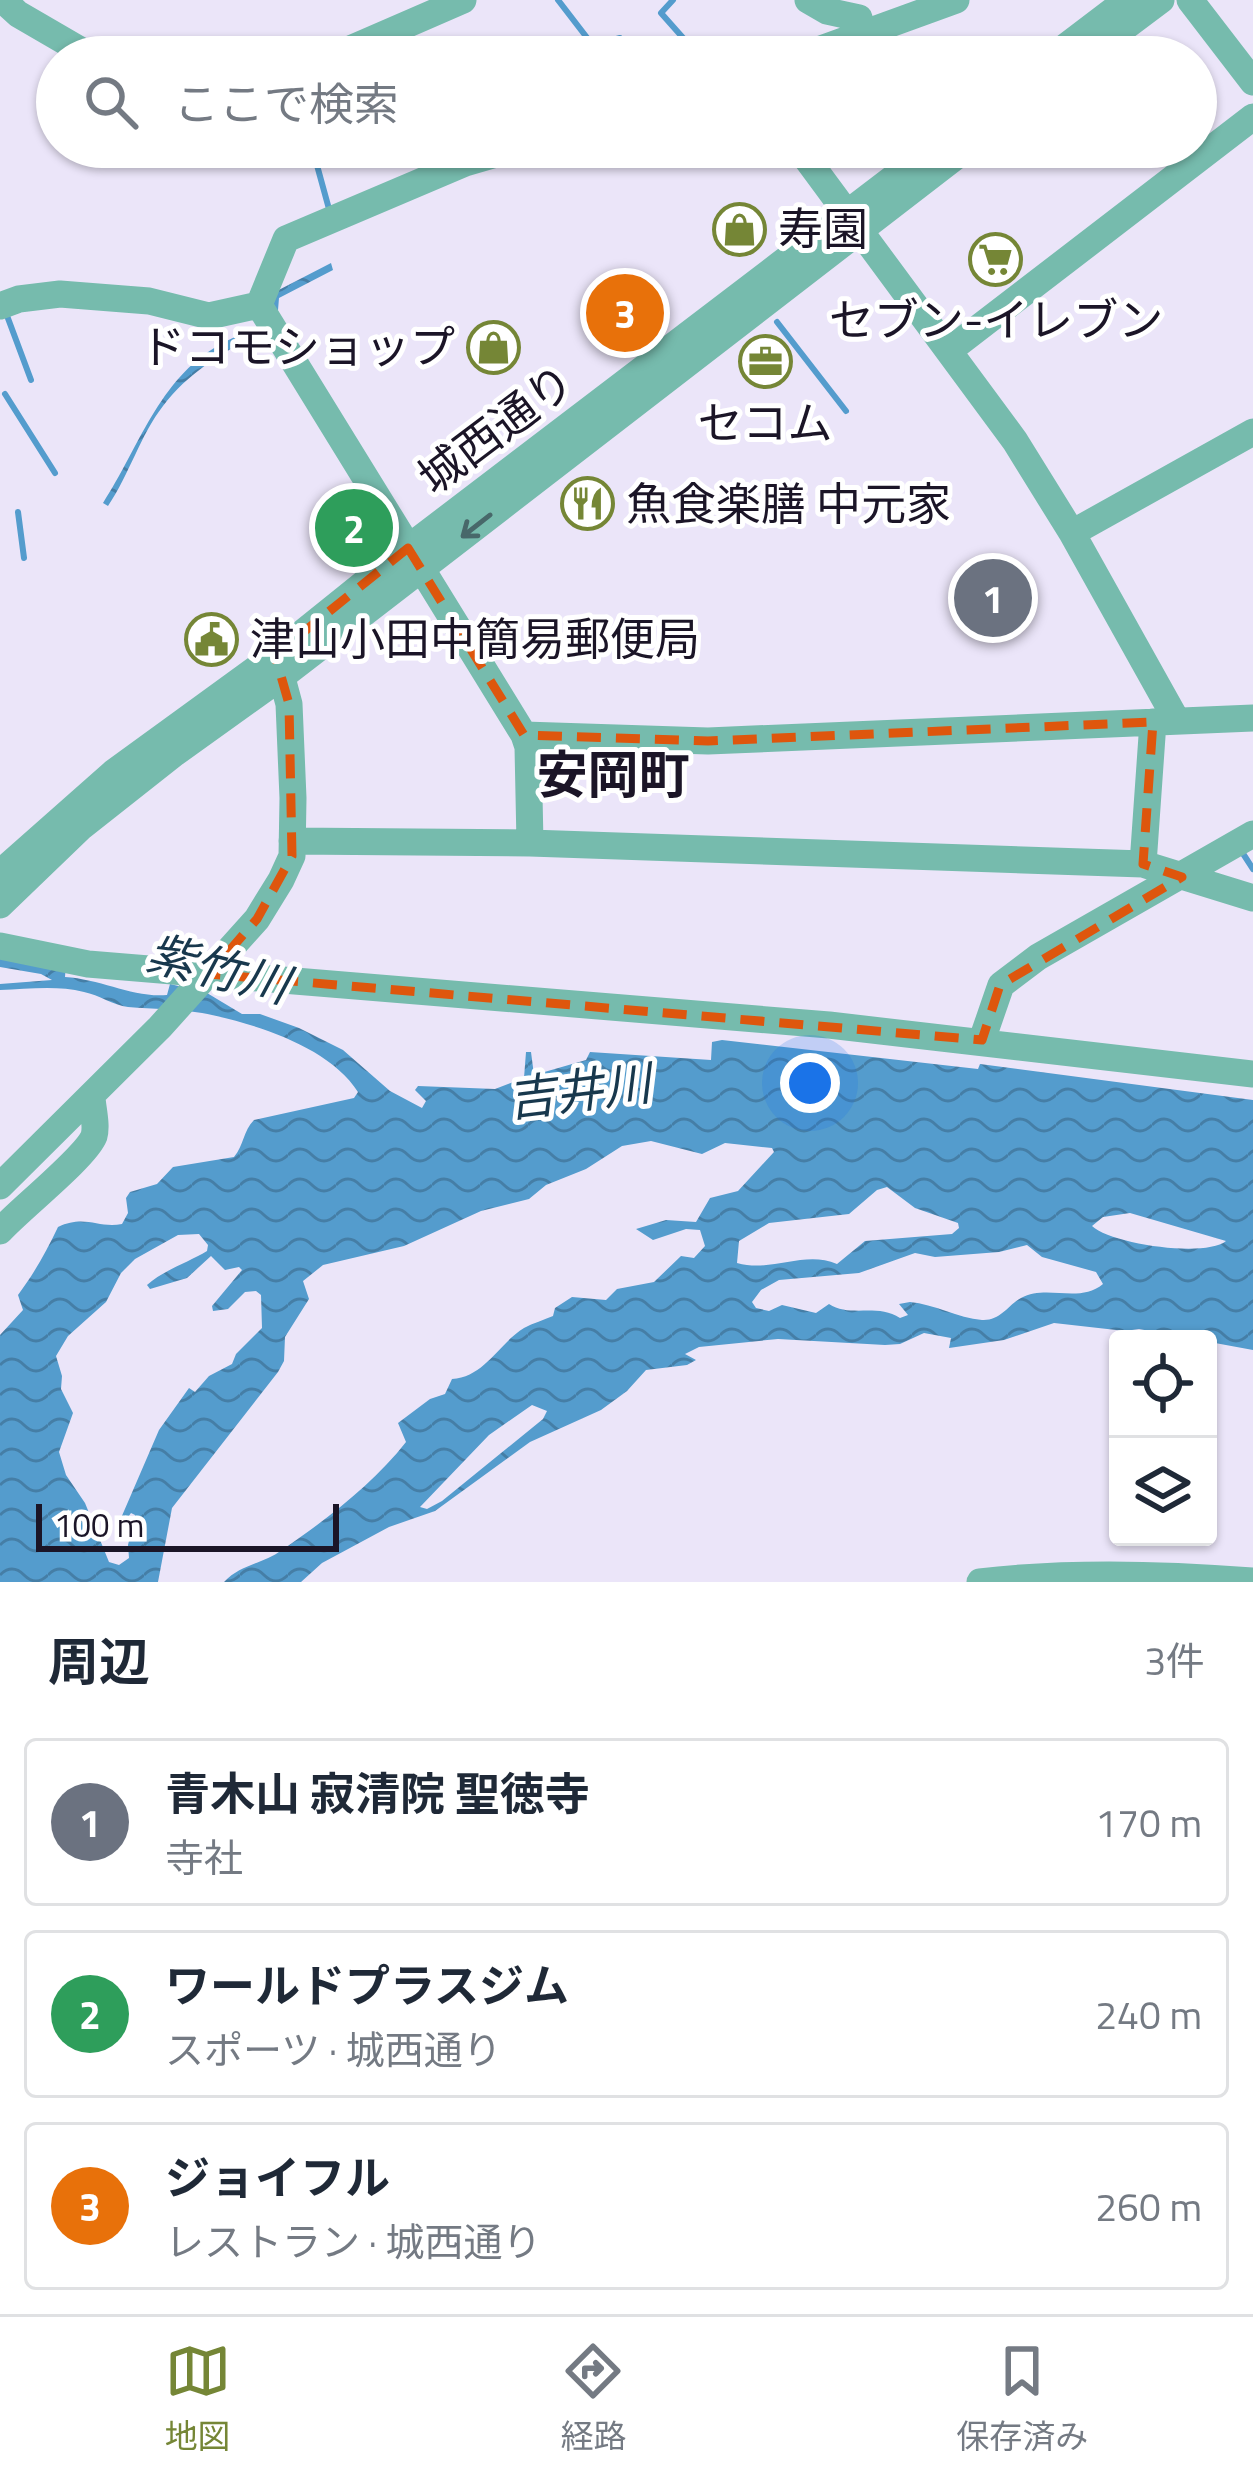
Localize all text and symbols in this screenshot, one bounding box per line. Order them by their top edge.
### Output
search box [36,36,1217,168]
icon: search [78,69,144,135]
text: ここで検索 [174,69,399,137]
place label: 寿園 [778,194,868,262]
shop icon: 寿園 [711,201,767,257]
supermarket icon: セブン-イレブン [968,231,1024,287]
pin: 3 [586,268,664,358]
place label: セブン-イレブン [829,285,1163,353]
place label: ドコモショップ [140,312,455,380]
shop icon: ドコモショップ [466,319,522,375]
office icon: セコム [737,334,793,390]
street label: 城西通り [403,347,588,510]
place label: セコム [697,388,833,456]
place label: 魚食楽膳 中元家 [626,469,951,537]
restaurant icon: 魚食楽膳 中元家 [559,476,615,532]
pin: 2 [315,483,393,573]
one-way arrow [460,512,492,539]
pin: 1 [954,553,1032,643]
place label: 津山小田中簡易郵便局 [250,604,700,672]
public building icon: 津山小田中簡易郵便局 [183,611,239,667]
district label: 安岡町 [536,735,690,813]
water label: 紫竹川 [139,916,302,1023]
water label: 吉井川 [503,1045,660,1136]
your location [780,1053,840,1113]
map controls [1109,1330,1217,1546]
button: locate [1109,1330,1217,1438]
button: layers [1109,1438,1217,1546]
scale bar [36,1498,339,1551]
text: 100 m [54,1500,144,1550]
text: 周辺 [48,1622,150,1700]
text: 3件 [1144,1631,1205,1690]
text: 青木山 寂清院 聖徳寺 [165,1759,590,1827]
text: 1 [79,1793,101,1852]
text: 170 m [1095,1793,1202,1852]
text: 寺社 [165,1828,243,1887]
text: ワールドプラスジム [165,1951,569,2019]
text: 2 [79,1985,101,2044]
text: 240 m [1095,1985,1202,2044]
text: スポーツ · 城西通り [165,2020,502,2079]
text: ジョイフル [165,2143,390,2211]
text: 3 [79,2177,101,2236]
text: 260 m [1095,2177,1202,2236]
text: レストラン · 城西通り [165,2212,542,2271]
tab: 地図 [165,2338,231,2461]
tab: 経路 [560,2338,626,2461]
tab: 保存済み [956,2338,1088,2461]

